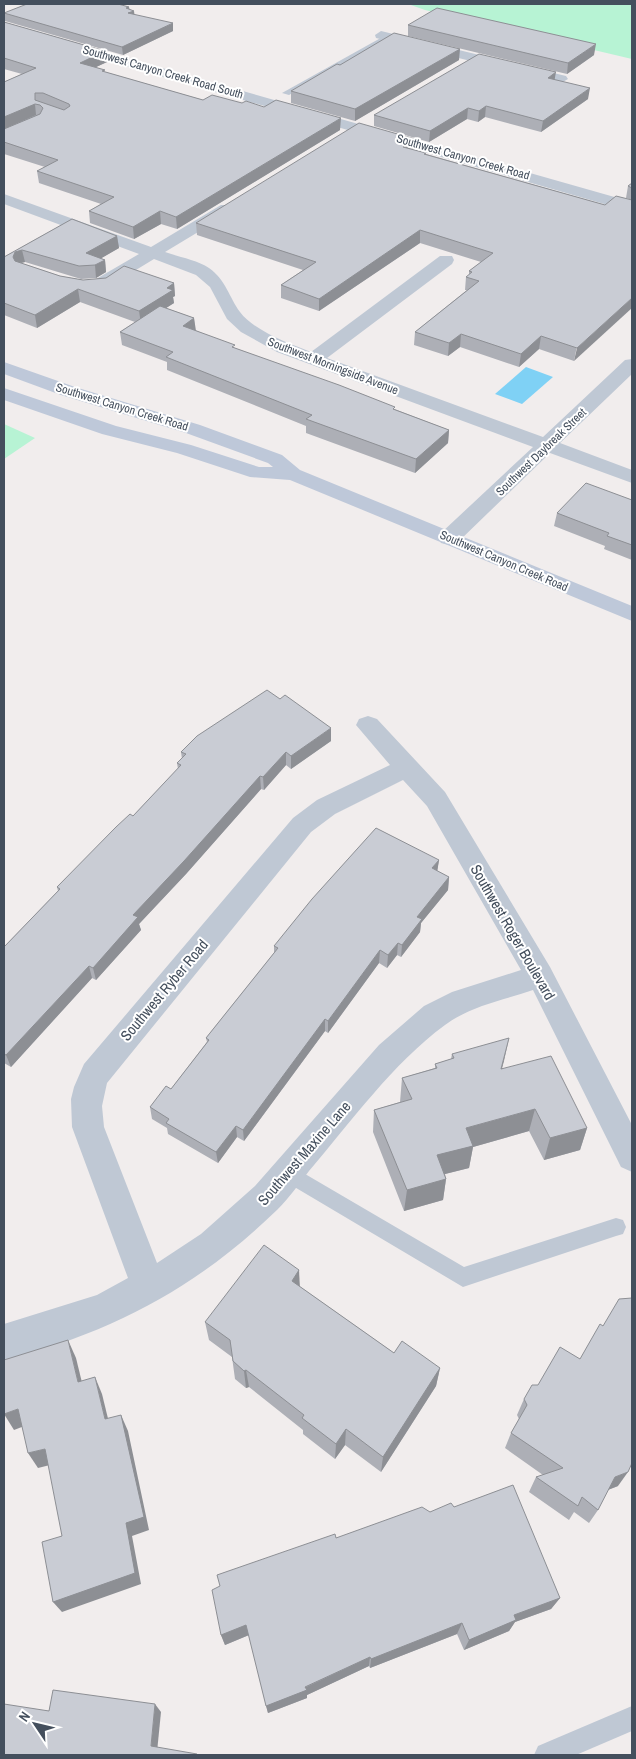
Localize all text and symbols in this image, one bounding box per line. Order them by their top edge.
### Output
street label: Southwest Canyon Creek Road South [81,41,245,103]
street label: Southwest Canyon Creek Road [395,130,531,184]
street label: Southwest Morningside Avenue [265,334,401,398]
street label: Southwest Canyon Creek Road [54,379,190,435]
street label: Southwest Daybreak Street [492,404,590,499]
street label: Southwest Canyon Creek Road [437,527,571,595]
street label: Southwest Roger Boulevard [466,860,560,1004]
street label: Southwest Ryber Road [115,935,213,1045]
street label: Southwest Maxine Lane [253,1096,355,1210]
north arrow [10,1699,60,1749]
text: N [15,1708,34,1725]

